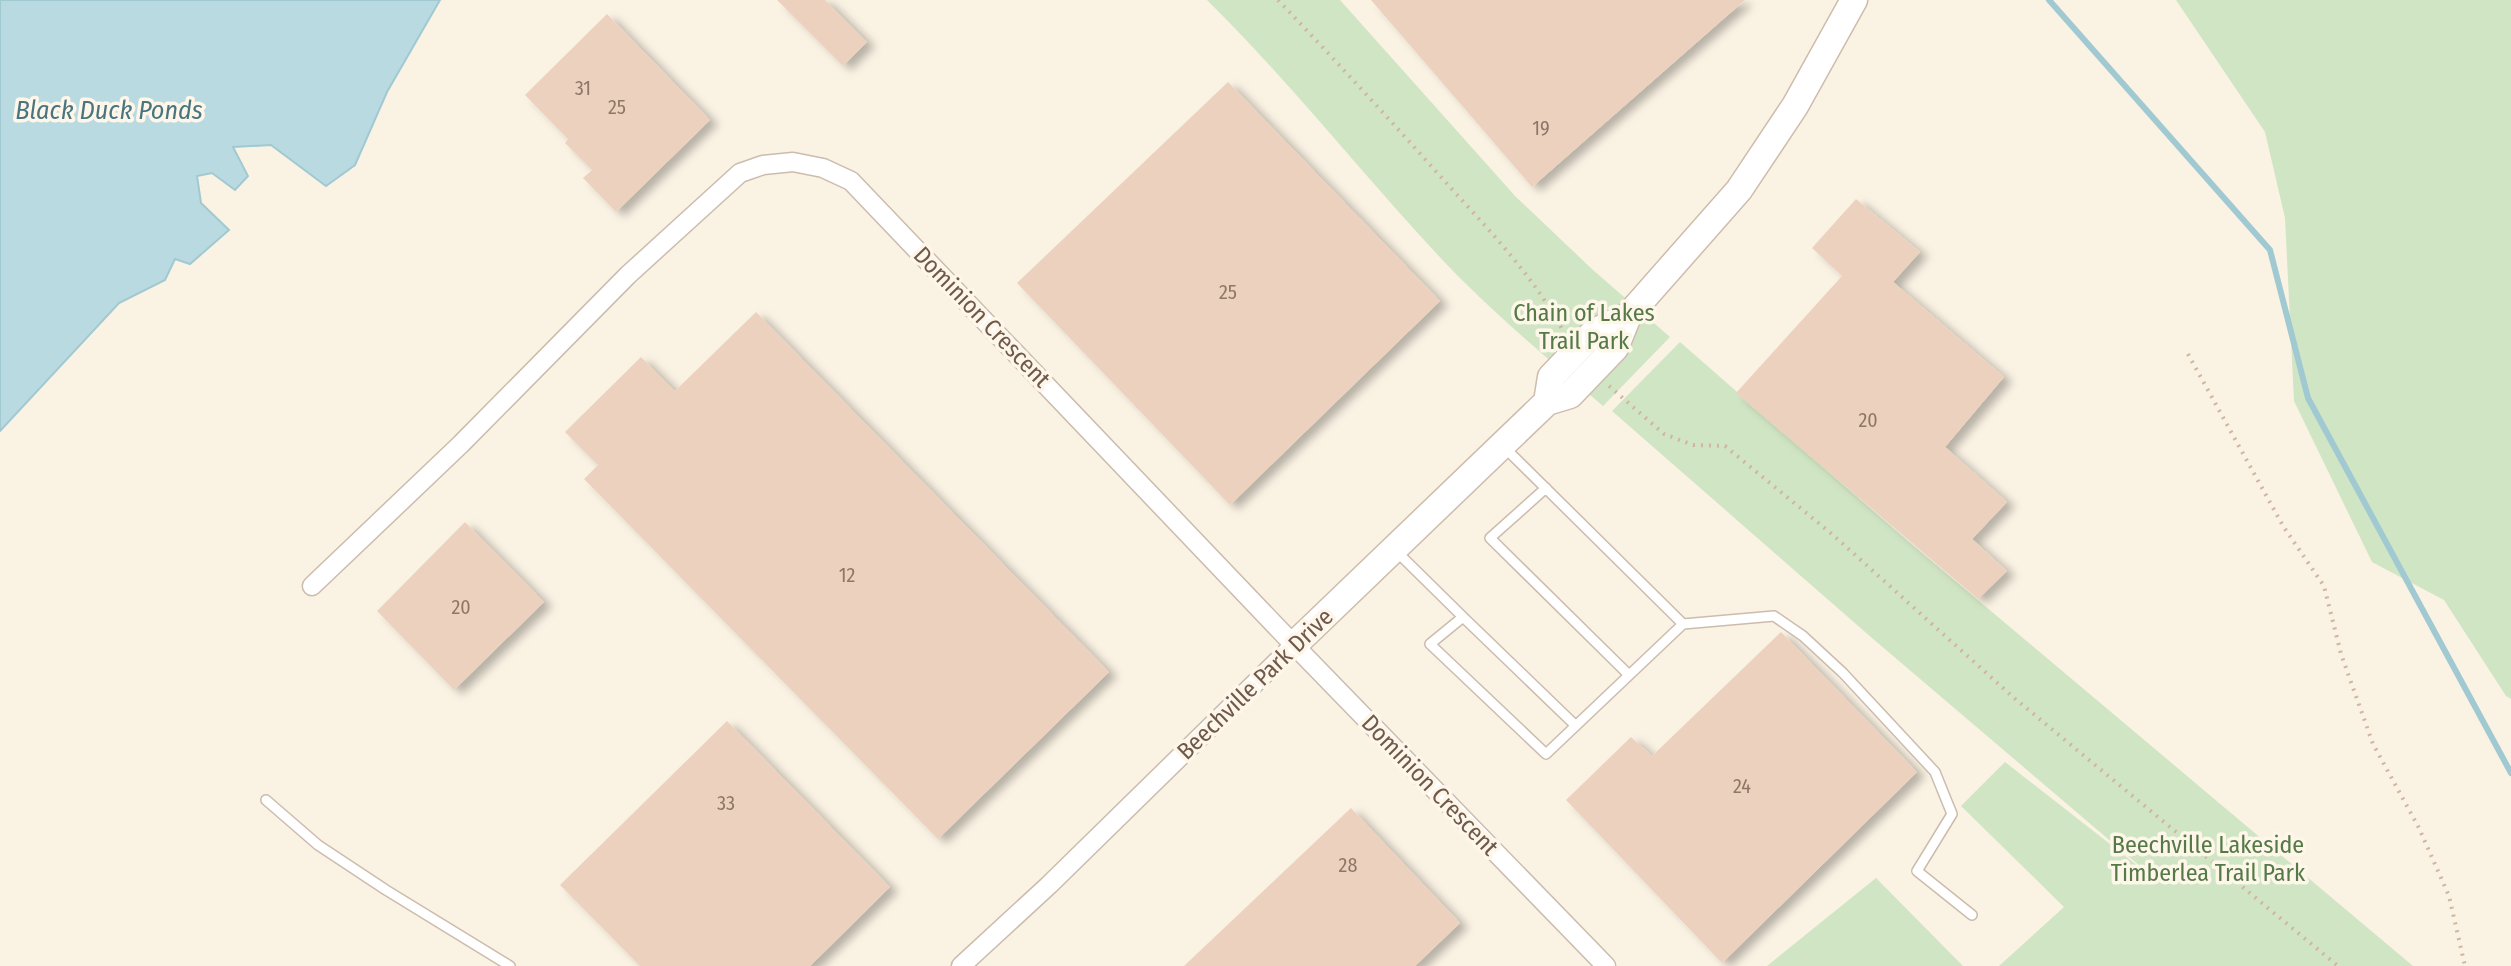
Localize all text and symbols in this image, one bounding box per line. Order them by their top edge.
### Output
house number: 31 [575,76,591,100]
water label: Black Duck Ponds [15,95,203,126]
house number: 25 [608,95,626,119]
house number: 19 [1532,116,1550,140]
street label: Dominion Crescent [908,241,1056,393]
house number: 25 [1219,280,1237,304]
park label: Chain of Lakes Trail Park [1513,299,1655,355]
house number: 20 [1858,408,1878,432]
house number: 12 [839,563,855,587]
house number: 20 [451,595,471,619]
street label: Beechville Park Drive [1171,603,1339,765]
street label: Dominion Crescent [1356,709,1504,861]
house number: 24 [1733,774,1751,798]
house number: 33 [717,791,735,815]
park label: Beechville Lakeside Timberlea Trail Park [2111,831,2306,887]
house number: 28 [1339,853,1357,877]

